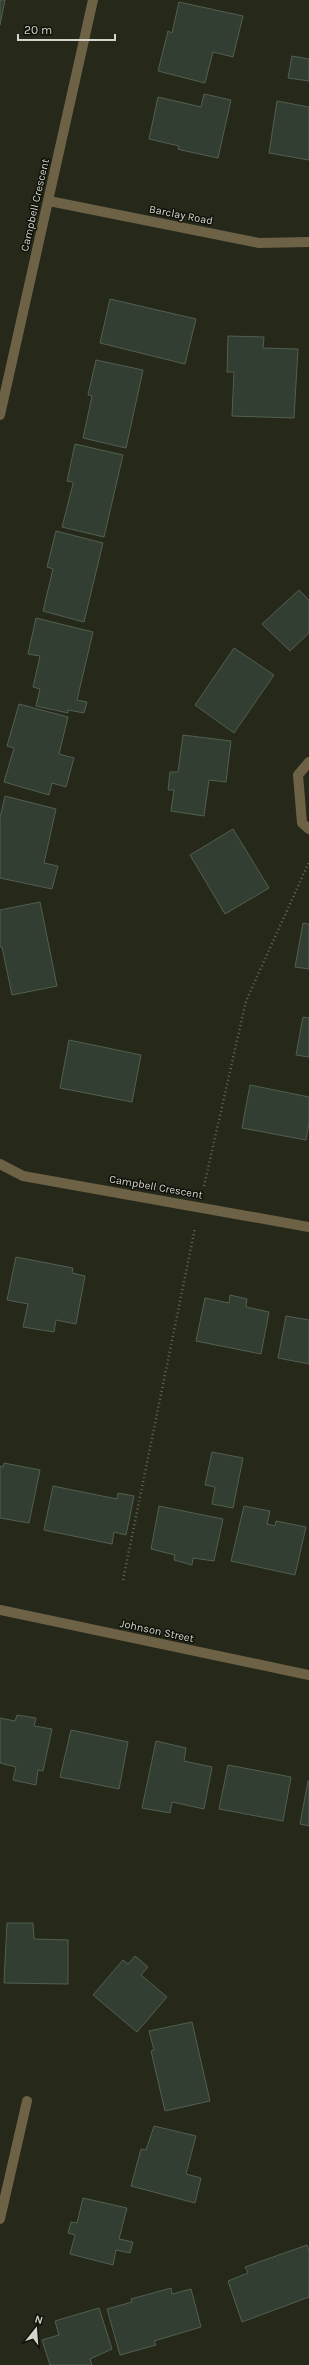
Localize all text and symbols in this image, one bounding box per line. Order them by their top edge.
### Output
scale bar [18,16,115,42]
text: 20 m [24,23,52,37]
street label: Campbell Crescent [18,157,52,253]
street label: Barclay Road [148,202,214,228]
street label: Campbell Crescent [108,1172,204,1202]
street label: Johnson Street [119,1617,195,1645]
north arrow [16,2309,56,2349]
text: N [33,2313,44,2327]

